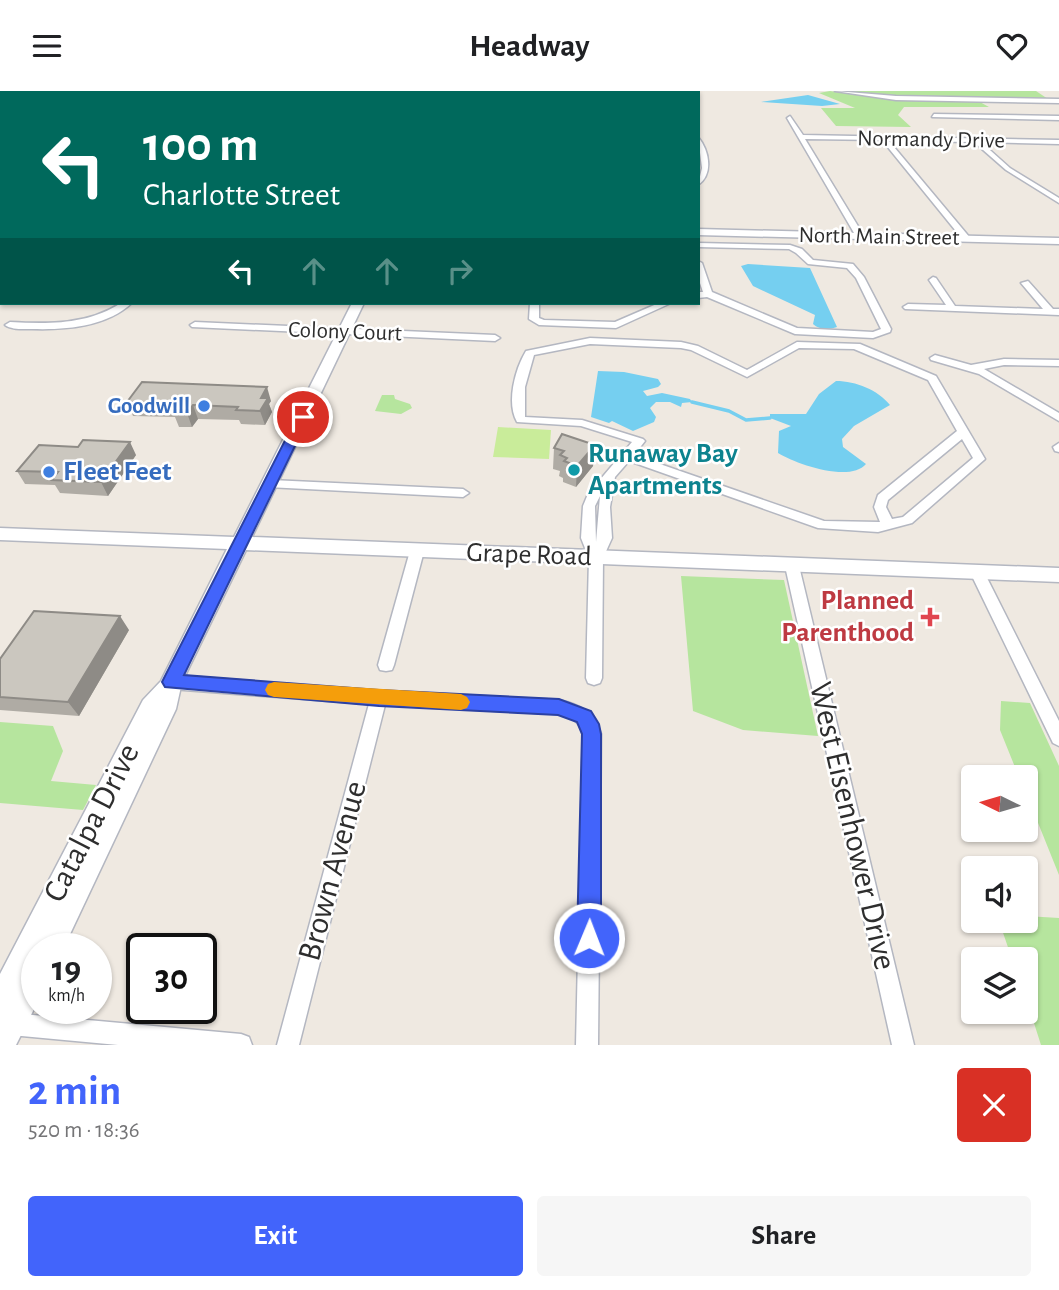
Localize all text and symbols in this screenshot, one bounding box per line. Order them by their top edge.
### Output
icon: menu [28,27,66,65]
icon: heart [993,27,1031,65]
text: Headway [469,30,590,62]
icon: left [28,119,119,210]
text: 100 m [143,121,259,170]
street label: Normandy Drive [857,127,1005,153]
text: Charlotte Street [143,179,340,211]
street label: North Main Street [798,224,960,250]
icon: left [222,252,260,290]
icon: ahead [295,252,333,290]
icon: ahead [368,252,406,290]
icon: right [441,252,479,290]
street label: Colony Court [288,319,403,345]
pin [273,387,333,447]
place label: Goodwill [108,395,190,418]
marker: Goodwill [196,398,212,414]
icon: arrive [284,398,322,436]
place label: Runaway Bay Apartments [588,440,738,500]
place label: Fleet Feet [63,458,172,486]
marker: Runaway Bay Apartments [566,462,582,478]
marker: Fleet Feet [41,464,57,480]
street label: Grape Road [466,539,592,571]
place label: Planned Parenthood [781,587,914,647]
marker: Planned Parenthood [920,607,940,627]
street label: West Eisenhower Drive [803,679,901,973]
street label: Catalpa Drive [38,739,146,907]
north arrow [961,765,1038,842]
map controls [961,765,1038,1024]
street label: Brown Avenue [293,778,373,964]
button: sound [961,856,1038,933]
position arrow [552,901,626,975]
speed limit sign: 30 [126,933,217,1024]
button: layers [961,947,1038,1024]
text: 19 [52,952,81,987]
text: km/h [48,987,85,1005]
button: close [957,1068,1031,1142]
text: 2 min [28,1070,121,1112]
text: 520 m · 18:36 [28,1119,140,1142]
button: Exit [28,1196,523,1276]
button: Share [537,1196,1031,1276]

